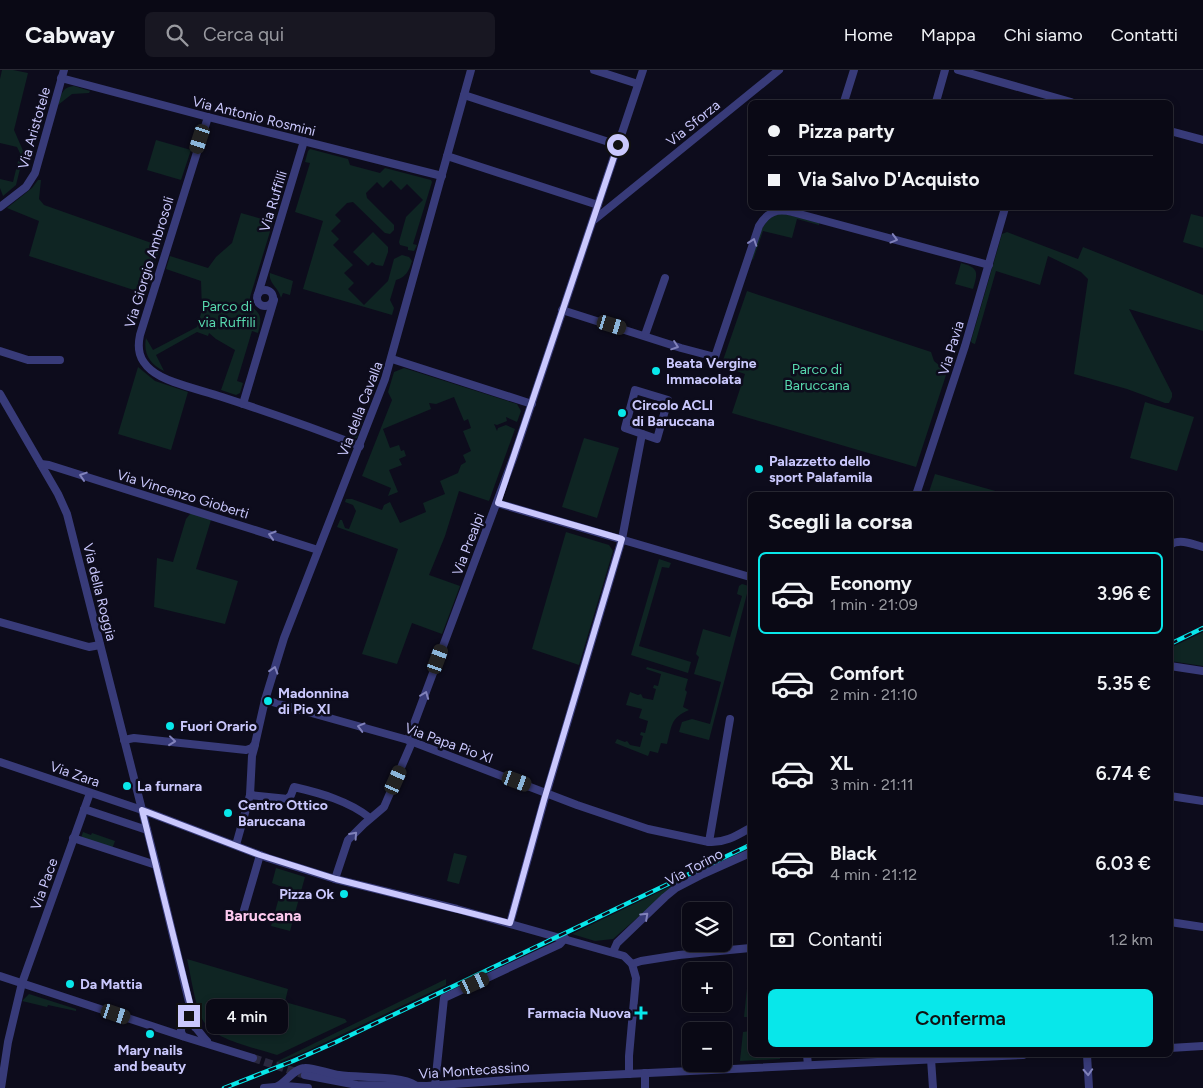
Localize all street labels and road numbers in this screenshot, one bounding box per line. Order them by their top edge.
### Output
street label: Via Aristotele [15,85,54,171]
street label: Via Antonio Rosmini [190,93,317,140]
street label: Via Sforza [663,97,724,150]
street label: Via Ruffilli [256,168,291,234]
street label: Via Giorgio Ambrosoli [121,194,178,330]
street label: Via Pavia [935,319,968,378]
street label: Via della Cavalla [334,359,386,459]
street label: Via Vincenzo Gioberti [115,466,251,523]
street label: Via Prealpi [449,510,488,578]
street label: Via della Roggia [79,542,120,643]
street label: Via Papa Pio XI [402,720,495,767]
street label: Via Zara [48,758,102,791]
street label: Via Torino [663,845,726,890]
street label: Via Pace [27,856,62,912]
street label: Via Montecassino [418,1058,530,1083]

